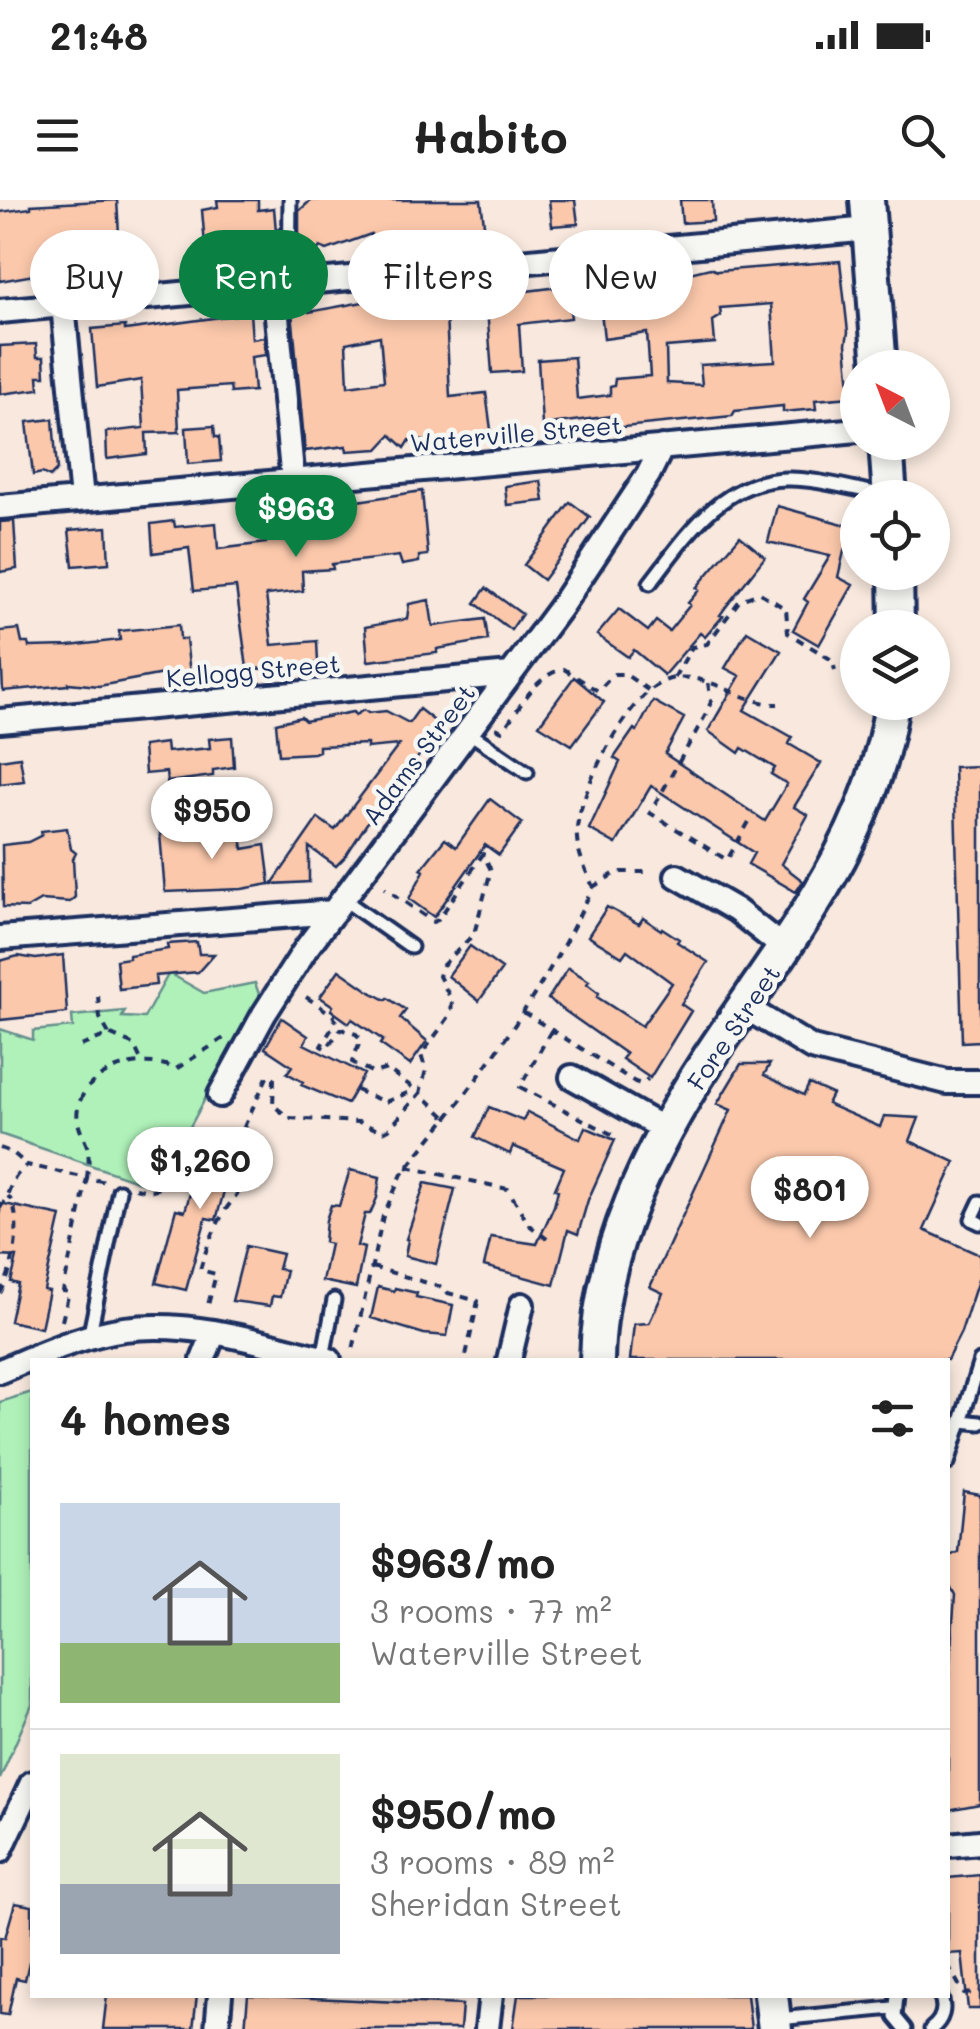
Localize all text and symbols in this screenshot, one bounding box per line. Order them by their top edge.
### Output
text: 21:48 [50,10,148,60]
text: Habito [413,106,567,164]
icon: menu [30,108,85,163]
icon: search [895,108,950,163]
chip: Buy [30,230,159,320]
chip: Rent [179,230,328,320]
chip: Filters [348,230,529,320]
chip: New [549,230,693,320]
north arrow [840,350,950,460]
map controls [840,350,950,720]
street label: Waterville Street [408,408,624,458]
pin: $963 [237,475,355,560]
button: locate [840,480,950,590]
text: $963 [257,486,335,528]
button: layers [840,610,950,720]
street label: Kellogg Street [165,646,341,694]
street label: Adams Street [355,677,481,831]
pin: $950 [153,777,271,862]
text: $950 [173,788,251,830]
street label: Fore Street [679,958,787,1096]
pin: $1,260 [119,1127,281,1212]
text: $1,260 [149,1138,251,1180]
pin: $801 [751,1156,869,1241]
text: $801 [773,1167,847,1209]
text: 4 homes [60,1391,231,1446]
icon: filters [865,1391,920,1446]
text: $963/mo [370,1534,555,1589]
icon: home [140,1543,260,1663]
text: 3 rooms · 77 m² [370,1589,612,1631]
text: Waterville Street [370,1631,643,1673]
text: $950/mo [370,1785,556,1840]
icon: home [140,1794,260,1914]
text: 3 rooms · 89 m² [370,1840,615,1882]
text: Sheridan Street [370,1882,622,1924]

